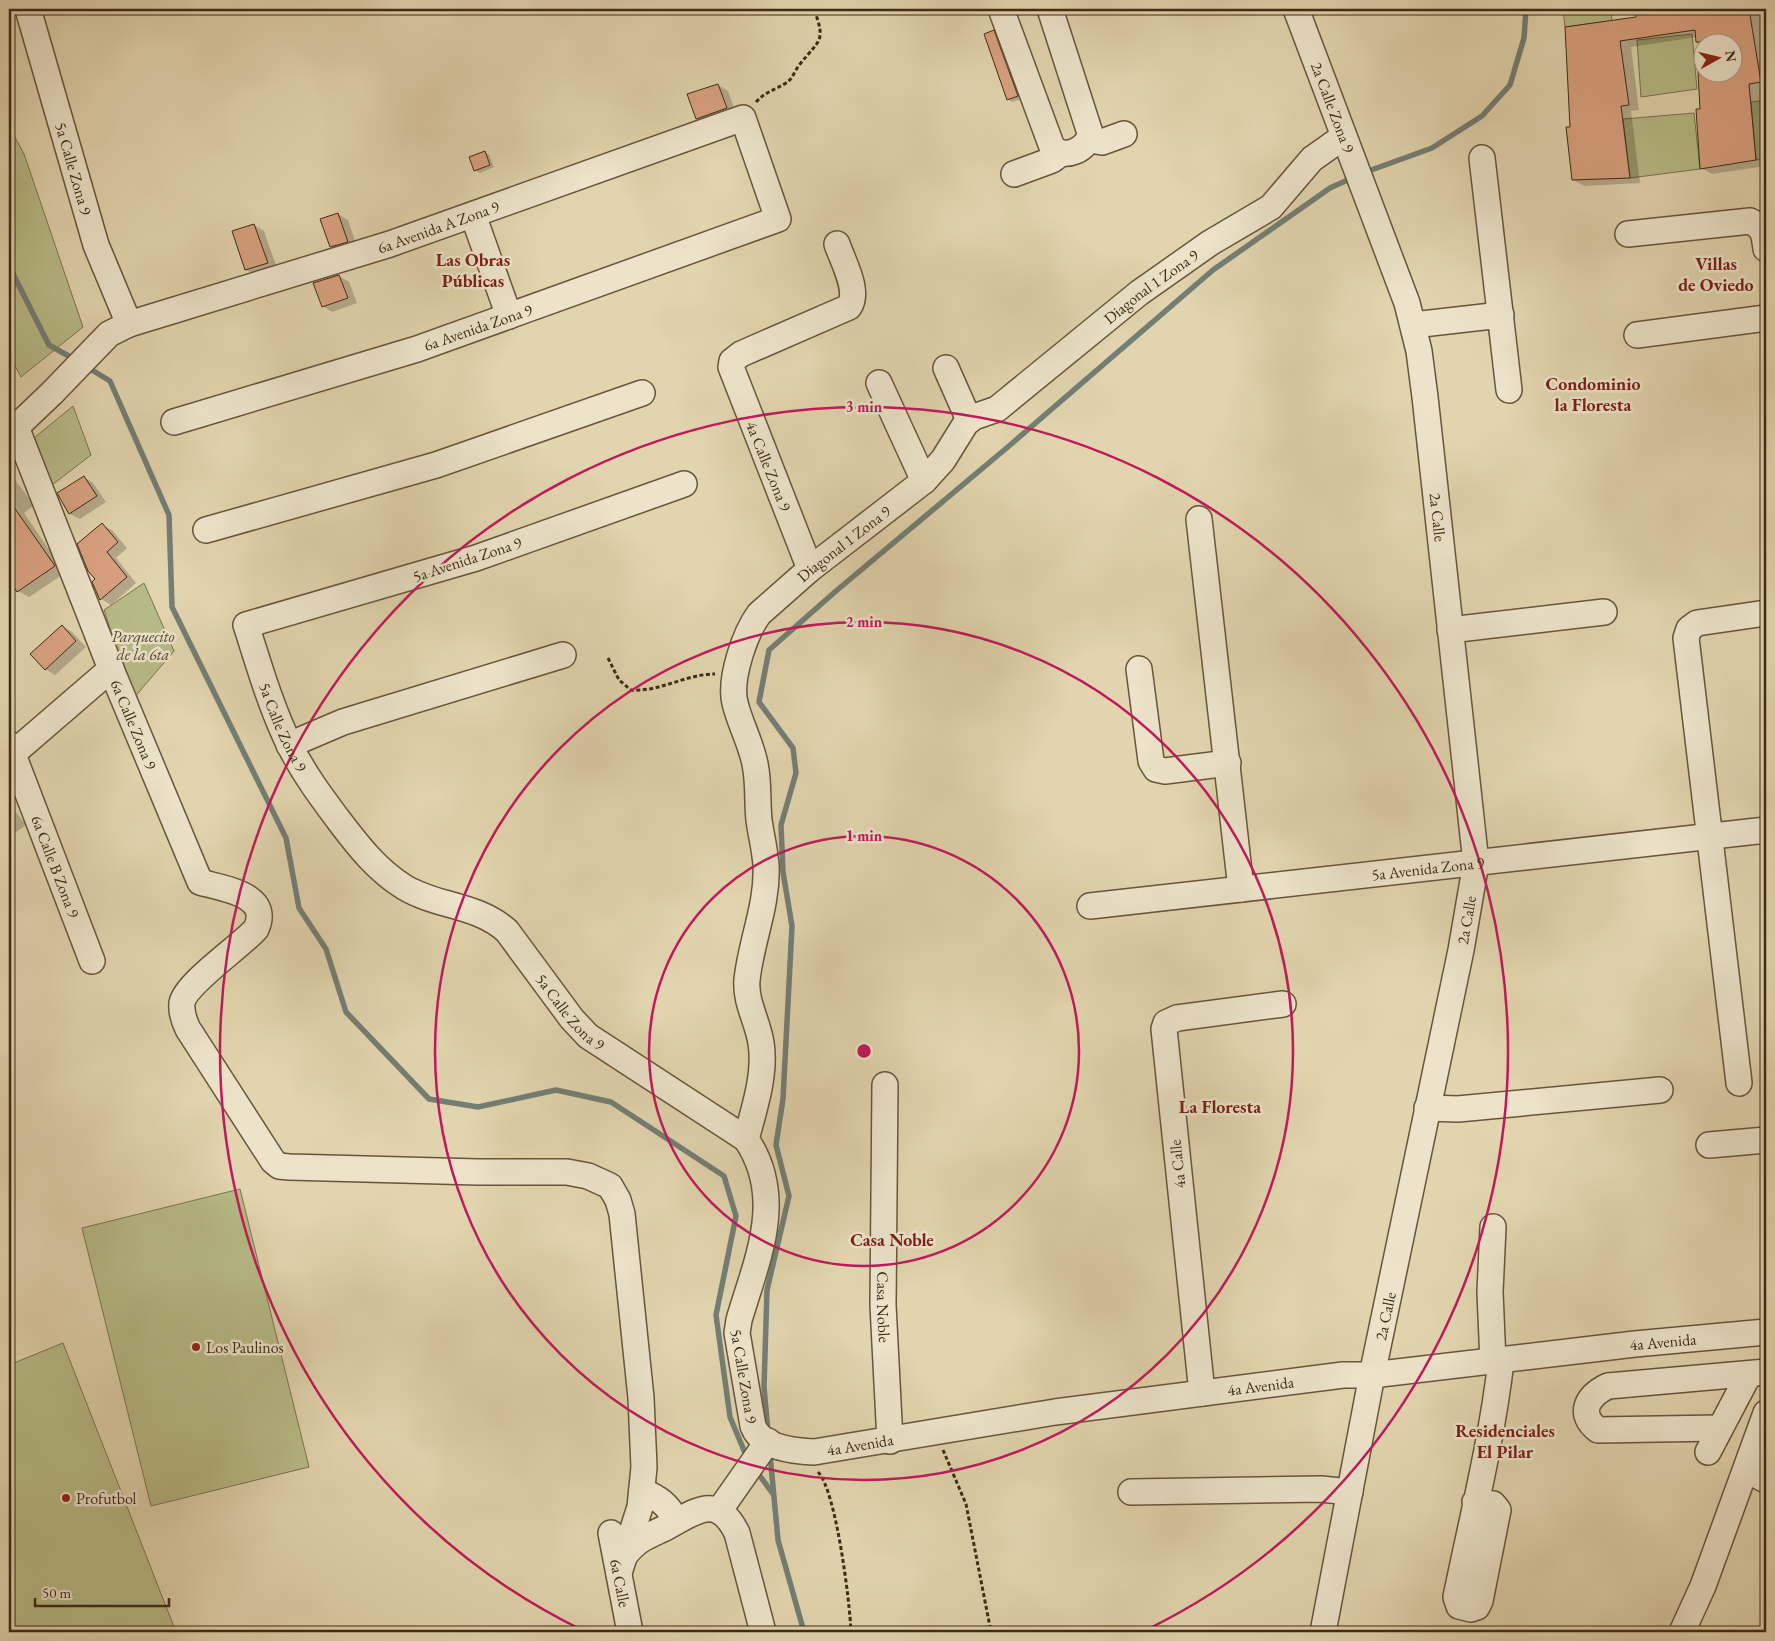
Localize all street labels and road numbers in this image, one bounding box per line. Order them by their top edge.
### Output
street label: 2a Calle Zona 9 [1306,59,1359,156]
street label: 5a Calle Zona 9 [50,120,97,218]
street label: 6a Avenida A Zona 9 [375,196,502,258]
street label: Diagonal 1 Zona 9 [1099,244,1203,329]
street label: 6a Avenida Zona 9 [421,299,535,356]
street label: 4a Calle Zona 9 [741,418,796,515]
street label: 2a Calle [1425,492,1451,543]
street label: Diagonal 1 Zona 9 [793,500,895,587]
street label: 5a Avenida Zona 9 [410,532,525,587]
street label: 6a Calle Zona 9 [106,676,162,773]
street label: 5a Calle Zona 9 [254,680,312,776]
street label: 6a Calle B Zona 9 [26,812,85,921]
street label: 5a Avenida Zona 9 [1370,852,1486,885]
street label: 2a Calle [1452,894,1481,946]
street label: 5a Calle Zona 9 [531,970,609,1055]
street label: 4a Calle [1164,1139,1190,1189]
street label: Casa Noble [872,1271,895,1343]
street label: 2a Calle [1370,1290,1401,1342]
street label: 5a Calle Zona 9 [726,1328,762,1426]
street label: 4a Avenida [1628,1328,1698,1356]
street label: 4a Avenida [1226,1371,1296,1401]
street label: 4a Avenida [825,1429,895,1461]
street label: 6a Calle [605,1557,635,1609]

